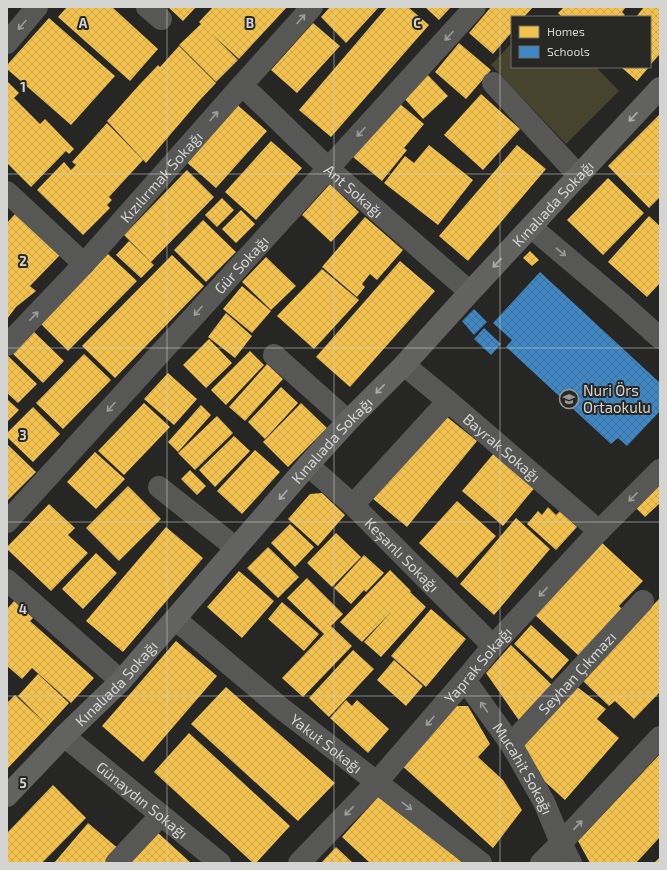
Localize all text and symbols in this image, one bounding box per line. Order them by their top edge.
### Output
one-way arrow [297,14,306,24]
text: A [79,15,88,31]
text: B [246,15,254,31]
text: C [413,15,421,31]
legend [511,16,651,68]
one-way arrow [18,19,27,30]
text: Homes [547,24,585,38]
one-way arrow [444,31,453,41]
text: Schools [547,44,590,58]
text: 1 [20,79,26,95]
one-way arrow [210,110,219,121]
one-way arrow [629,112,638,122]
one-way arrow [356,127,366,137]
street label: Kızılırmak Sokağı [116,128,206,226]
street label: Kınalıada Sokağı [508,156,597,250]
street label: Ant Sokağı [321,160,387,221]
street label: Gür Sokağı [210,232,272,297]
one-way arrow [556,248,566,257]
text: 2 [19,253,27,269]
one-way arrow [492,258,502,268]
one-way arrow [194,306,203,316]
one-way arrow [29,311,39,321]
place label: Nuri Örs Ortaokulu [583,381,651,416]
one-way arrow [375,384,385,394]
school or university icon: Nuri Örs Ortaokulu [558,388,580,410]
street label: Kınalıada Sokağı [287,393,376,487]
one-way arrow [106,402,116,412]
street label: Bayrak Sokağı [460,409,544,485]
text: 3 [19,427,27,443]
one-way arrow [278,490,287,500]
one-way arrow [628,492,638,502]
street label: Keşanlı Sokağı [361,513,443,596]
one-way arrow [538,587,548,597]
text: 4 [19,601,27,617]
street label: Yaprak Sokağı [440,623,515,707]
street label: Seyhan Çıkmazı [534,628,619,718]
street label: Kınalıada Sokağı [71,637,161,730]
one-way arrow [480,702,488,713]
street label: Yakut Sokağı [287,710,366,777]
one-way arrow [425,716,434,726]
street label: Mucahit Sokağı [489,719,557,817]
street label: Günaydın Sokağı [93,757,192,842]
text: 5 [19,775,27,791]
one-way arrow [402,802,413,811]
one-way arrow [345,806,354,816]
one-way arrow [573,820,582,830]

